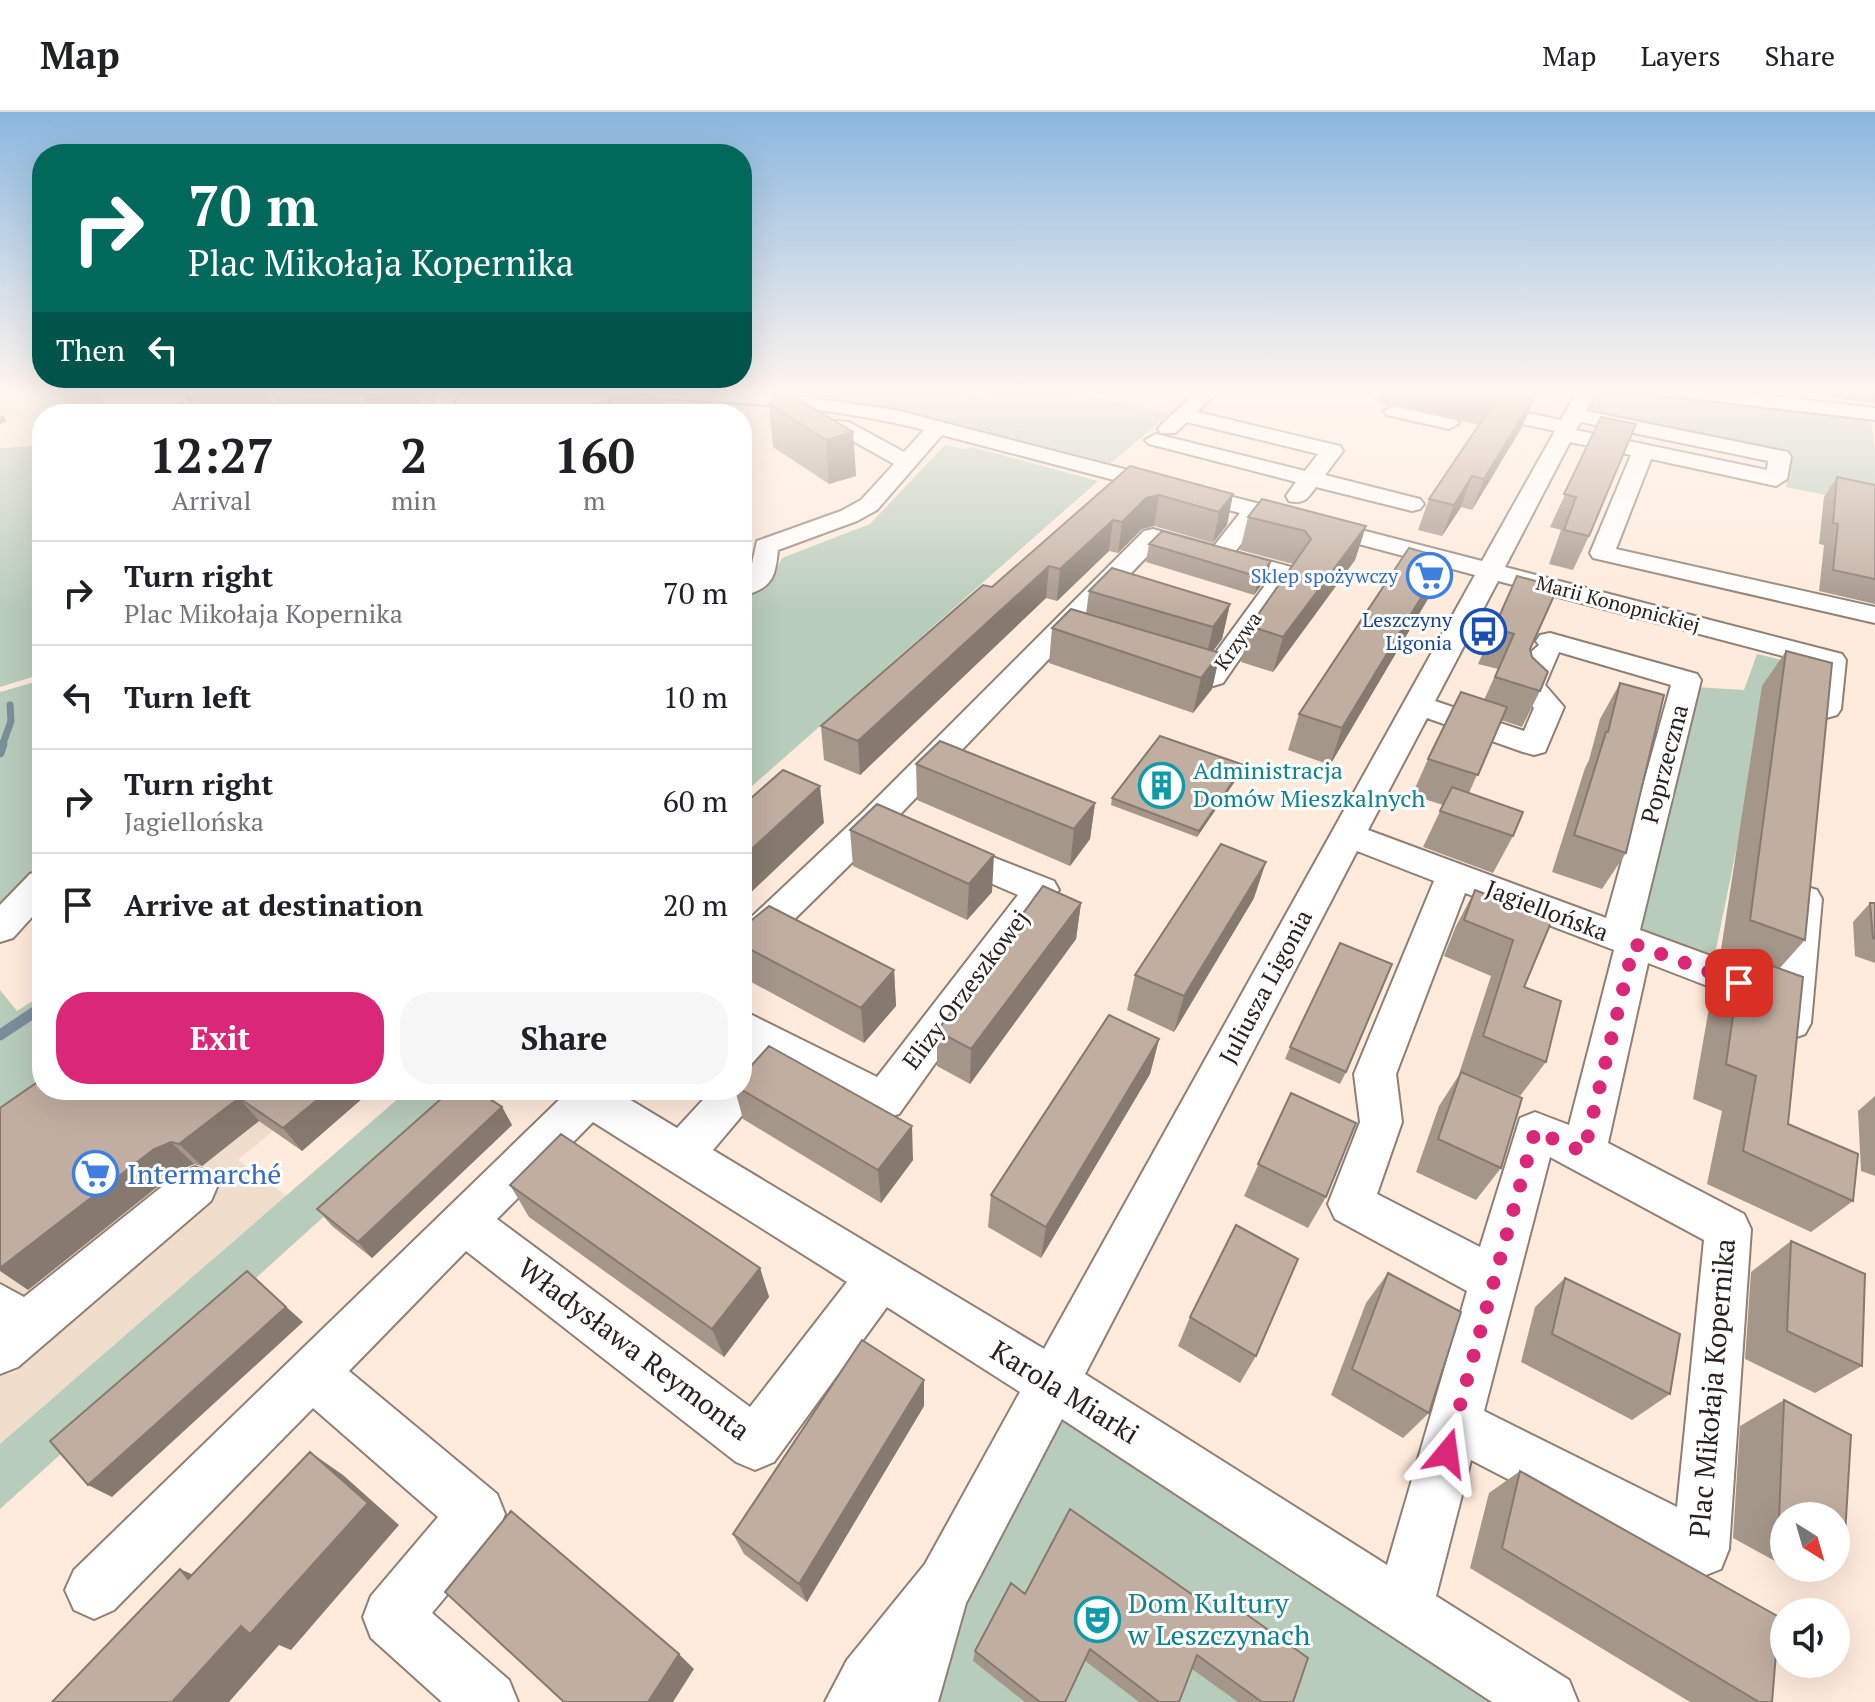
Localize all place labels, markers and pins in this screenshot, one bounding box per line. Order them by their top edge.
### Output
supermarket icon: Sklep spożywczy [1405,552,1453,600]
place label: Sklep spożywczy [1251,562,1399,589]
place label: Leszczyny Ligonia [1362,606,1453,656]
bus stop icon: Leszczyny Ligonia [1459,608,1507,656]
place label: Administracja Domów Mieszkalnych [1193,754,1425,814]
building icon: Administracja Domów Mieszkalnych [1138,761,1186,809]
pin [1705,949,1773,1017]
supermarket icon: Intermarché [72,1150,120,1198]
place label: Intermarché [127,1155,281,1192]
place label: Dom Kultury w Leszczynach [1127,1584,1310,1653]
theatre icon: Dom Kultury w Leszczynach [1073,1595,1121,1643]

